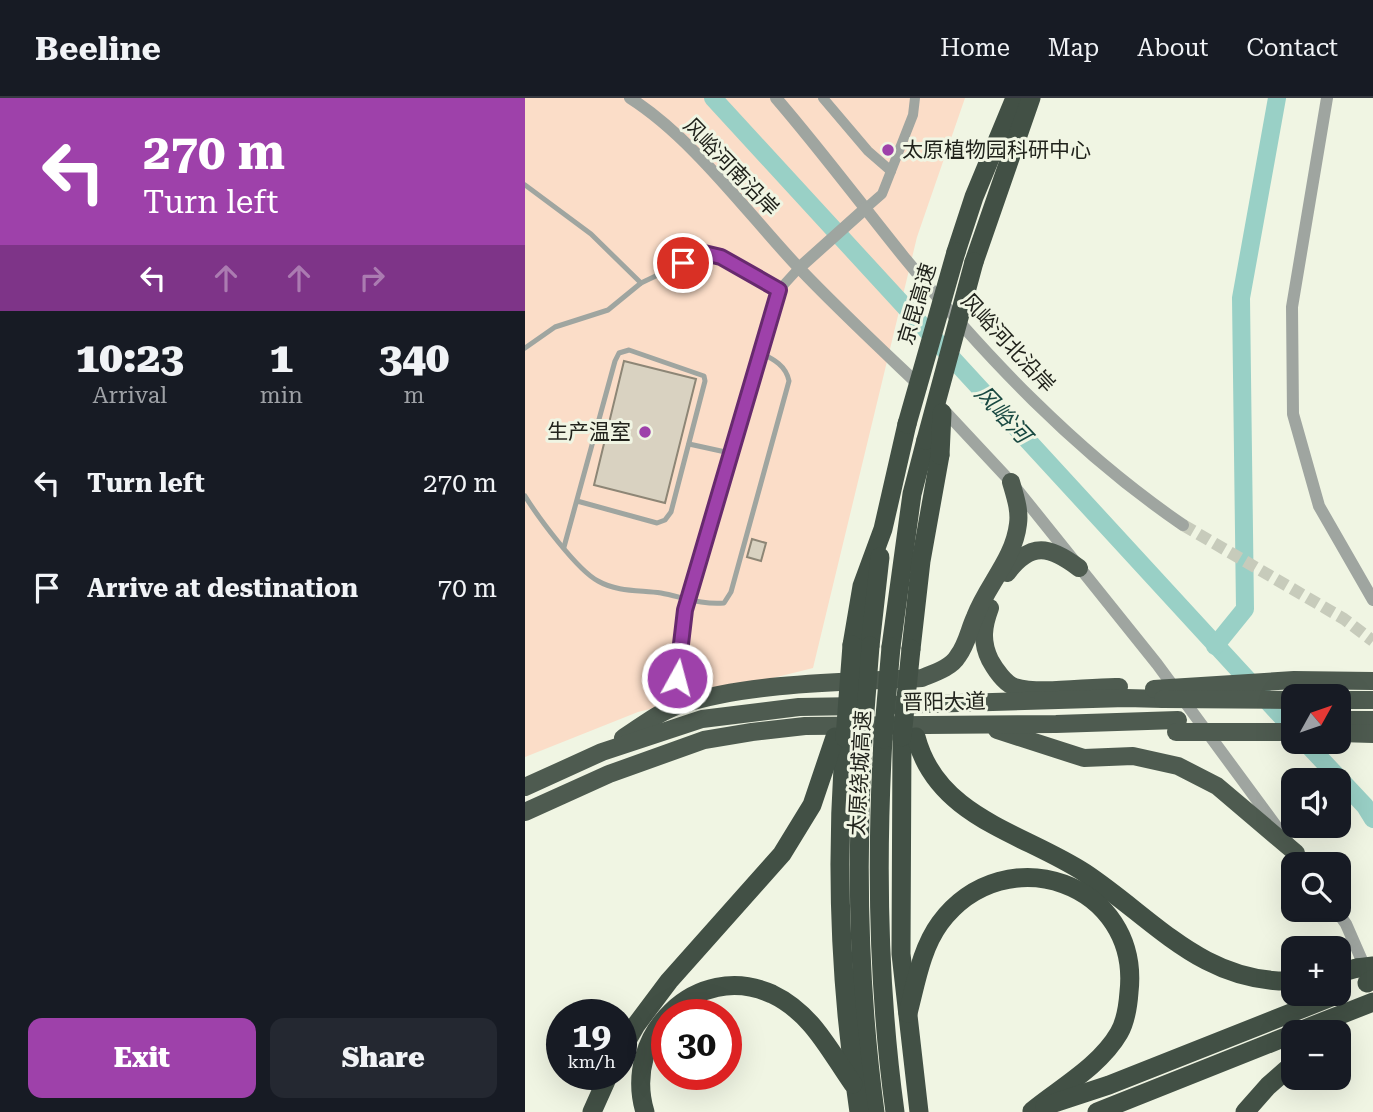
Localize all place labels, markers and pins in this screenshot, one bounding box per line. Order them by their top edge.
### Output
place label: 太原植物园科研中心 [902,138,1091,162]
marker: 太原植物园科研中心 [880,142,896,158]
pin [653,233,713,293]
place label: 生产温室 [547,420,631,444]
marker: 生产温室 [637,424,653,440]

